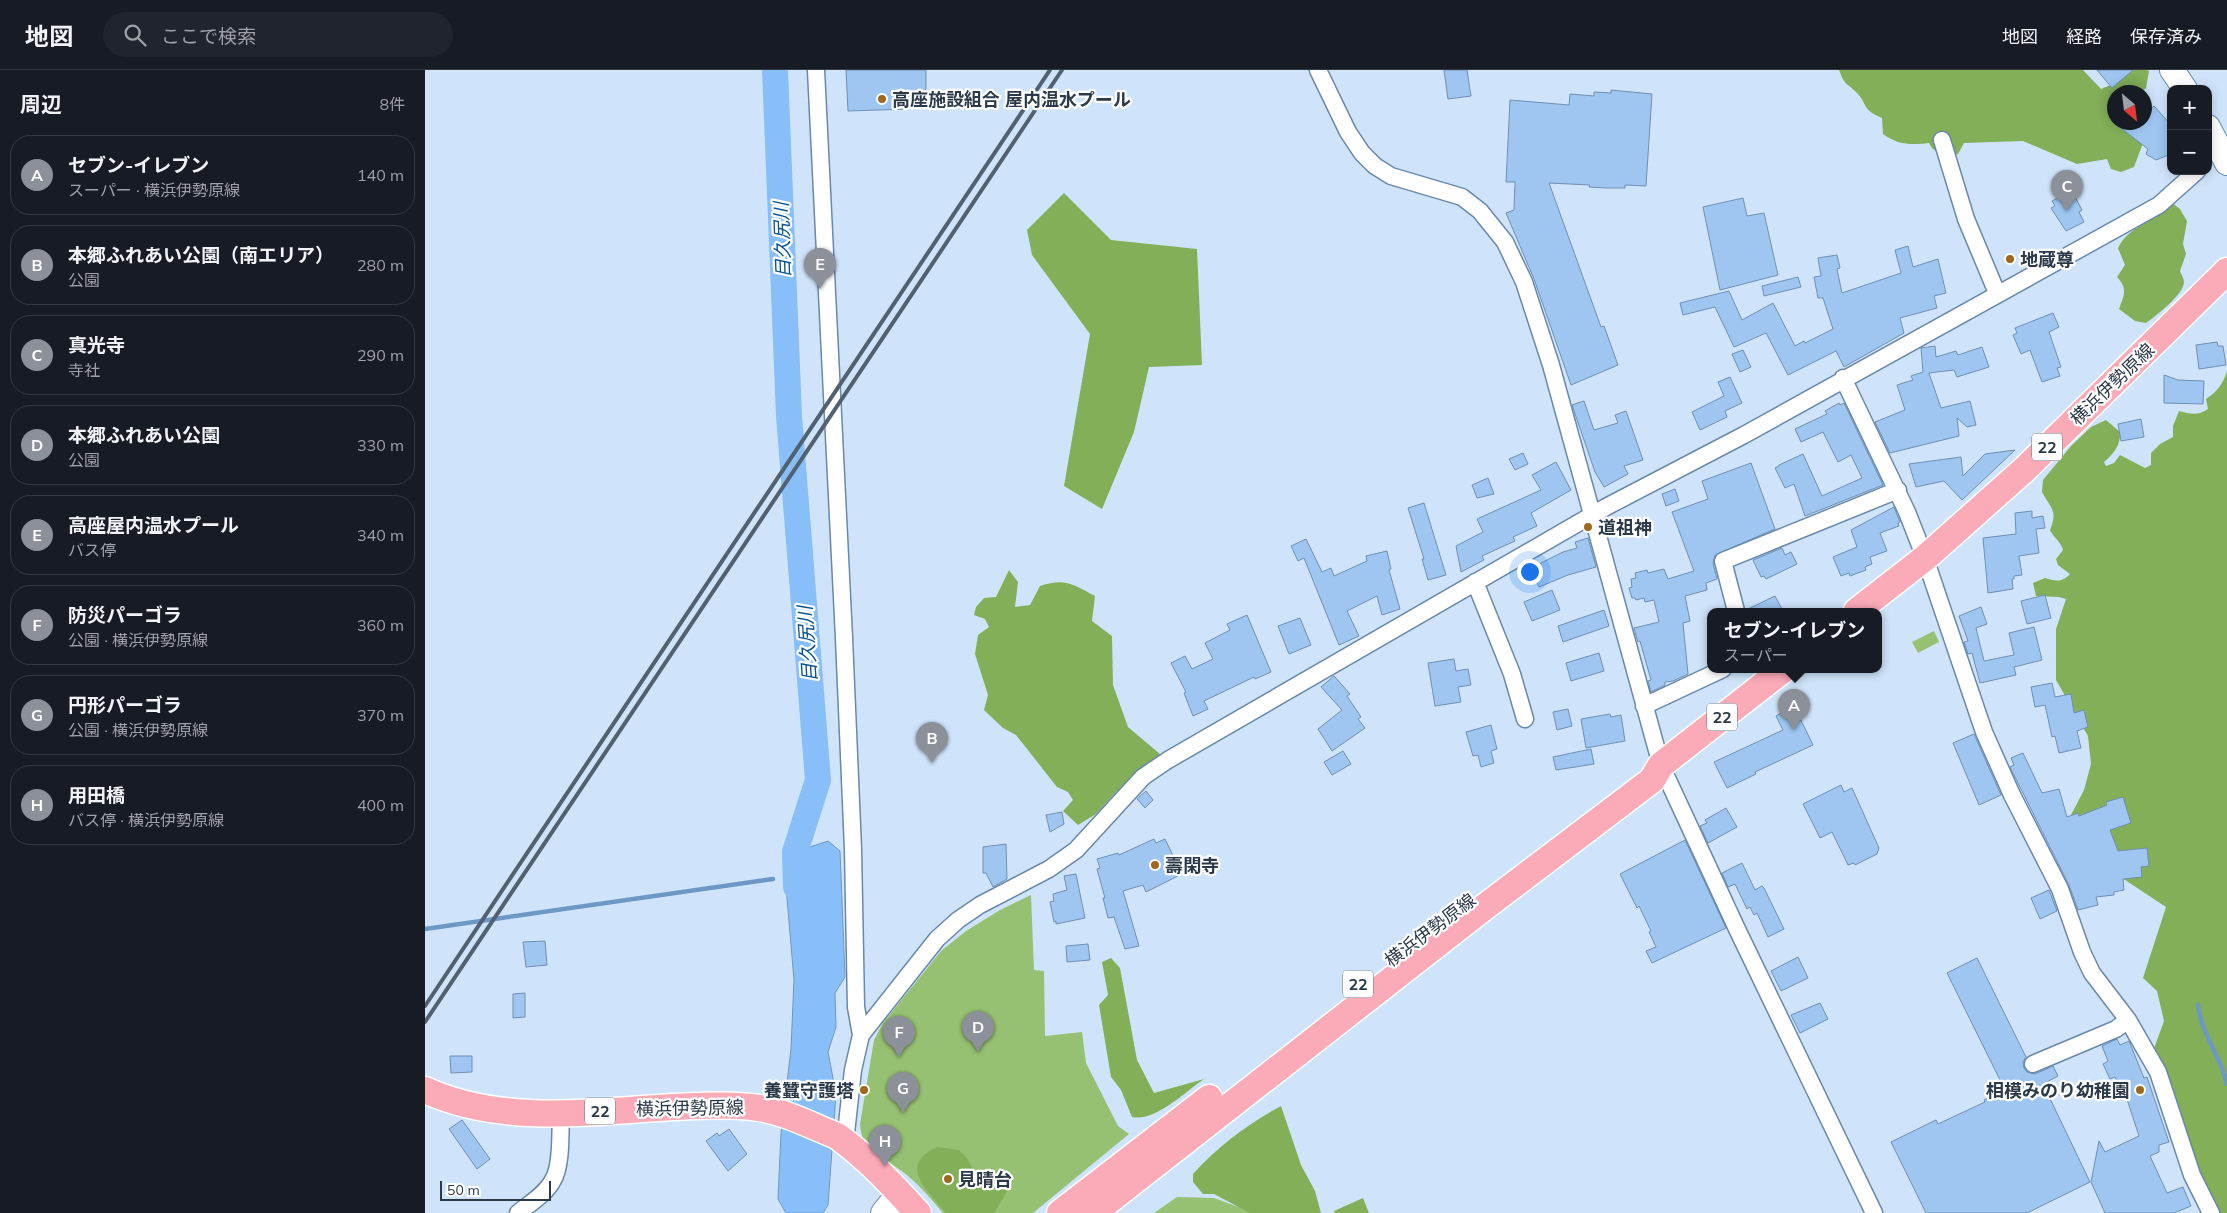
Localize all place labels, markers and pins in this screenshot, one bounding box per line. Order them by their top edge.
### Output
place label: 高座施設組合 屋内温水プール [892,88,1131,111]
marker: 高座施設組合 屋内温水プール [876,93,888,105]
pin: C [2051,170,2083,211]
pin: E [804,248,836,289]
place label: 地蔵尊 [2020,248,2074,271]
marker: 地蔵尊 [2004,253,2016,265]
place label: 道祖神 [1598,516,1652,539]
marker: 道祖神 [1582,521,1594,533]
pin: A [1778,689,1810,730]
pin: B [916,722,948,763]
place label: 壽閑寺 [1165,854,1219,877]
marker: 壽閑寺 [1149,859,1161,871]
pin: D [962,1011,994,1052]
pin: F [883,1016,915,1057]
pin: G [887,1072,919,1113]
place label: 養蠶守護塔 [764,1079,854,1102]
place label: 相模みのり幼稚園 [1986,1079,2130,1102]
marker: 養蠶守護塔 [858,1084,870,1096]
marker: 相模みのり幼稚園 [2134,1084,2146,1096]
pin: H [869,1125,901,1166]
place label: 見晴台 [958,1168,1012,1191]
marker: 見晴台 [942,1173,954,1185]

